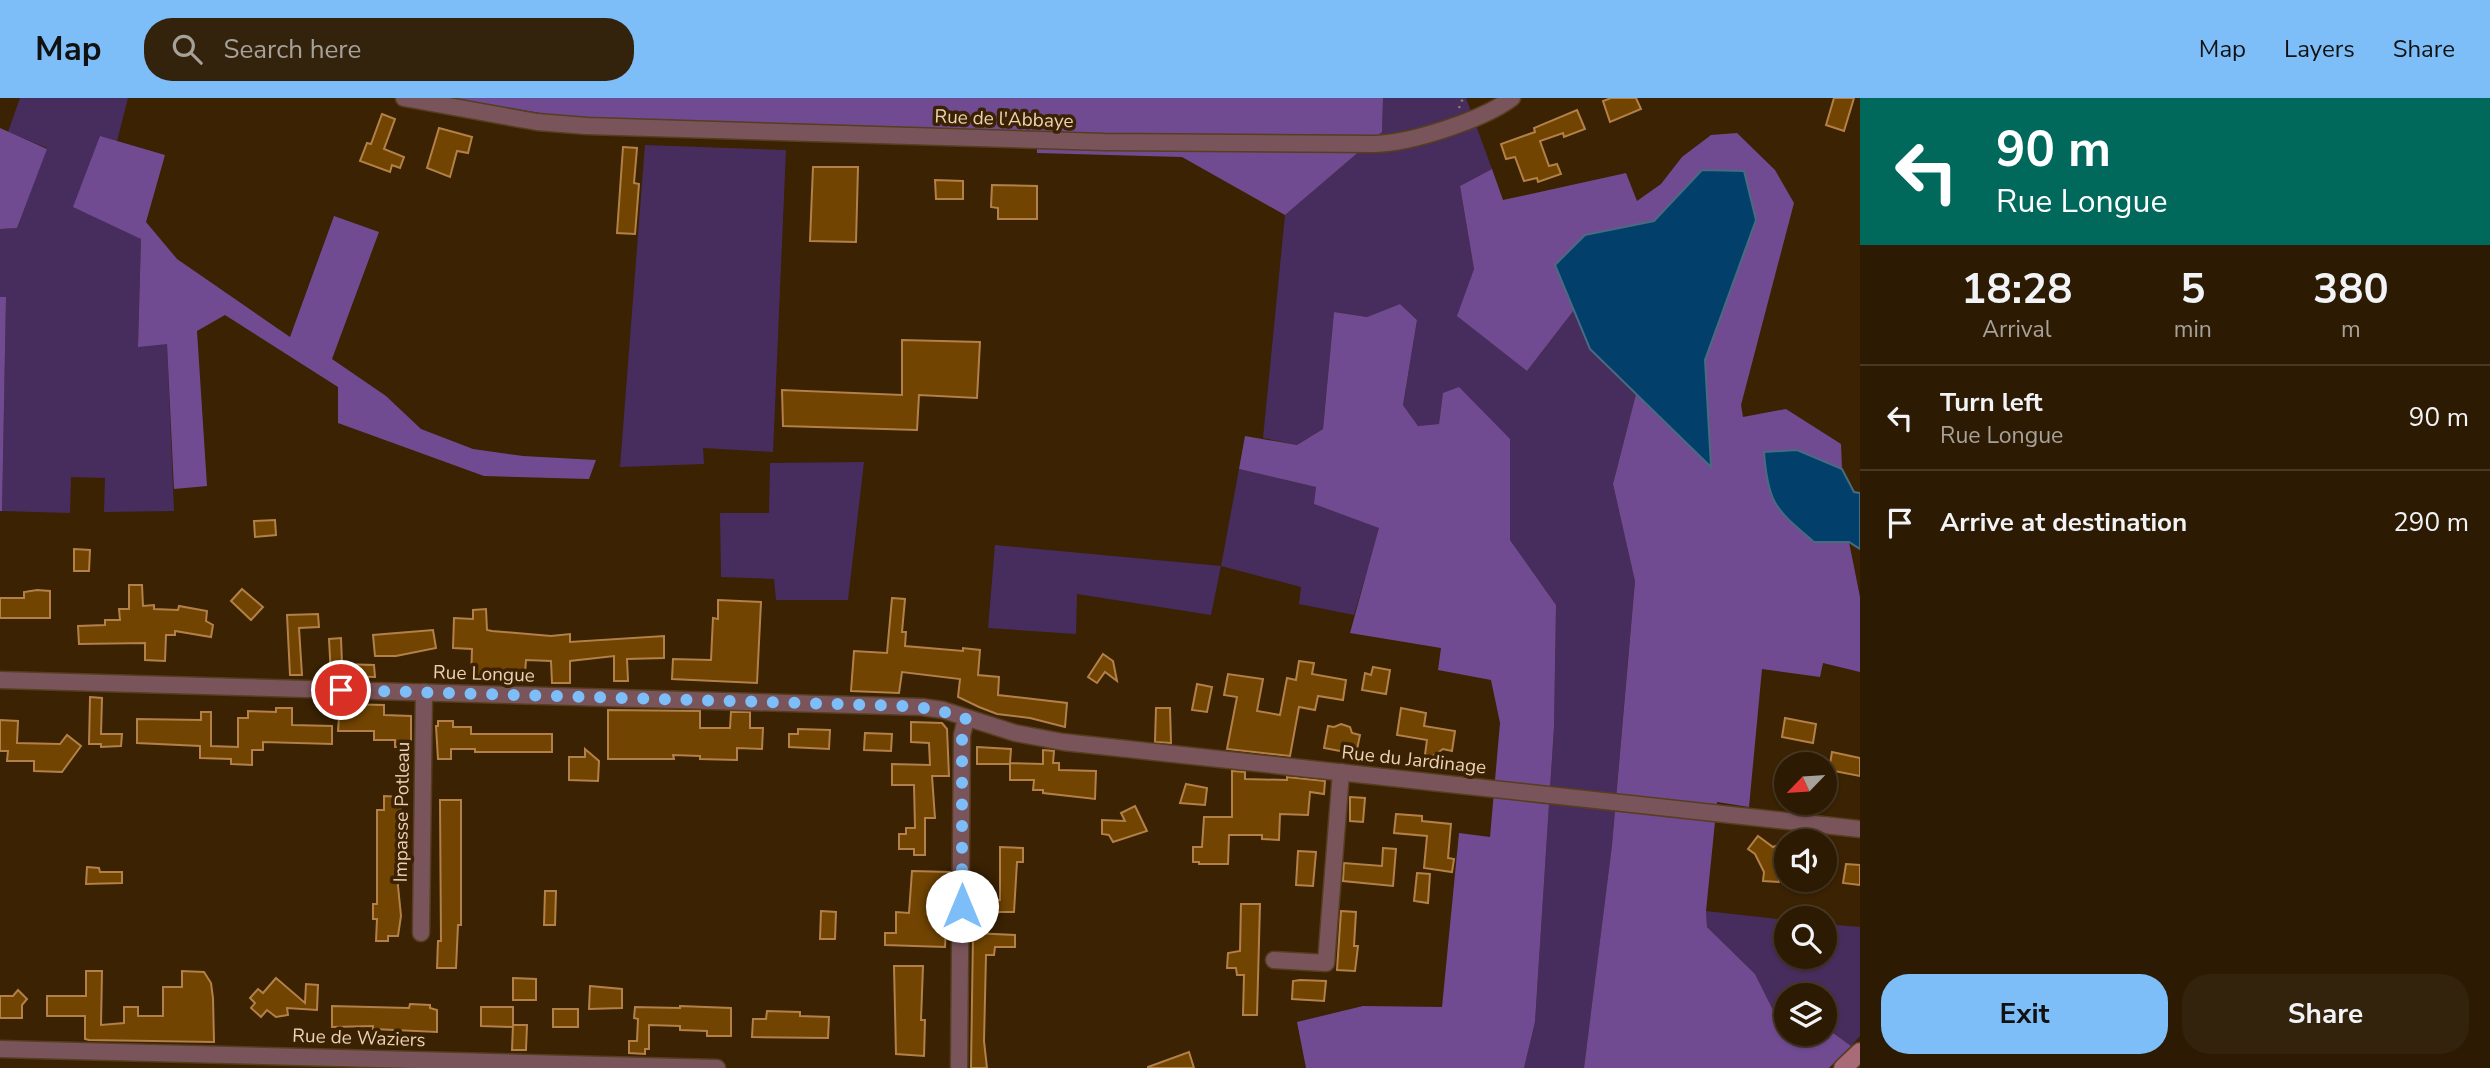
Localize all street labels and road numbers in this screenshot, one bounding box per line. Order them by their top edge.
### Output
street label: Rue de l'Abbaye [934,104,1074,134]
street label: Rue Longue [433,659,535,689]
street label: Rue du Jardinage [1340,739,1488,781]
street label: Impasse Potleau [388,741,416,883]
street label: Rue de Waziers [292,1023,426,1053]

